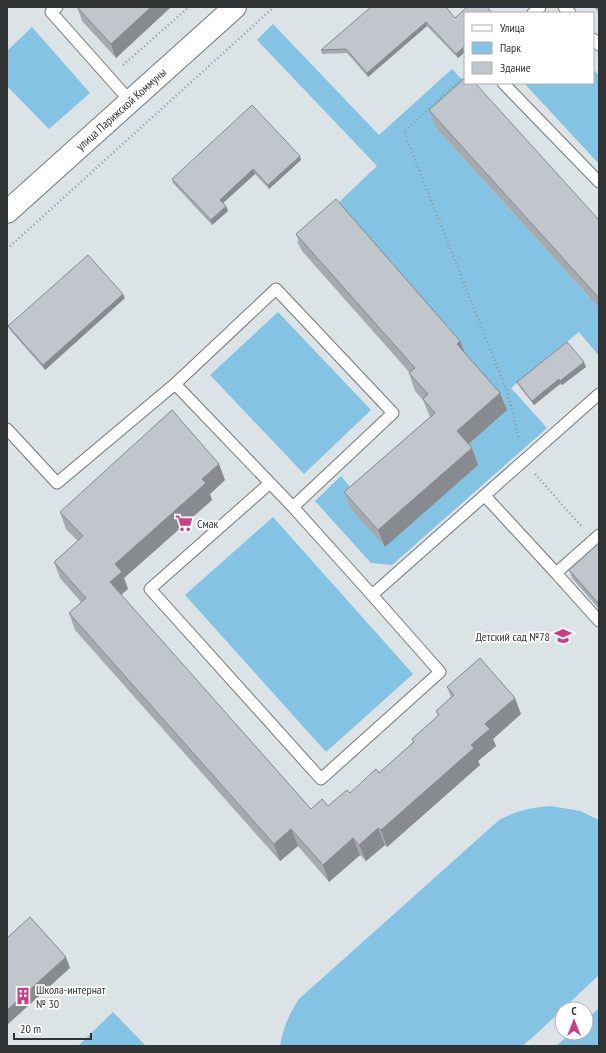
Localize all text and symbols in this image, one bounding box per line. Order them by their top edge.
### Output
legend [464,12,594,84]
text: Улица [500,20,525,35]
text: Парк [500,40,521,55]
text: Здание [500,60,531,75]
street label: улица Парижской Коммуны [73,65,169,153]
supermarket icon: Смак [174,513,194,533]
place label: Смак [197,516,219,531]
school or university icon: Детский сад №78 [553,626,573,646]
place label: Детский сад №78 [475,629,550,644]
place label: Школа-интернат № 30 [36,982,106,1011]
building icon: Школа-интернат № 30 [13,986,33,1006]
north arrow [554,1001,594,1041]
text: С [571,1004,577,1018]
scale bar [14,1015,91,1041]
text: 20 m [20,1021,41,1036]

